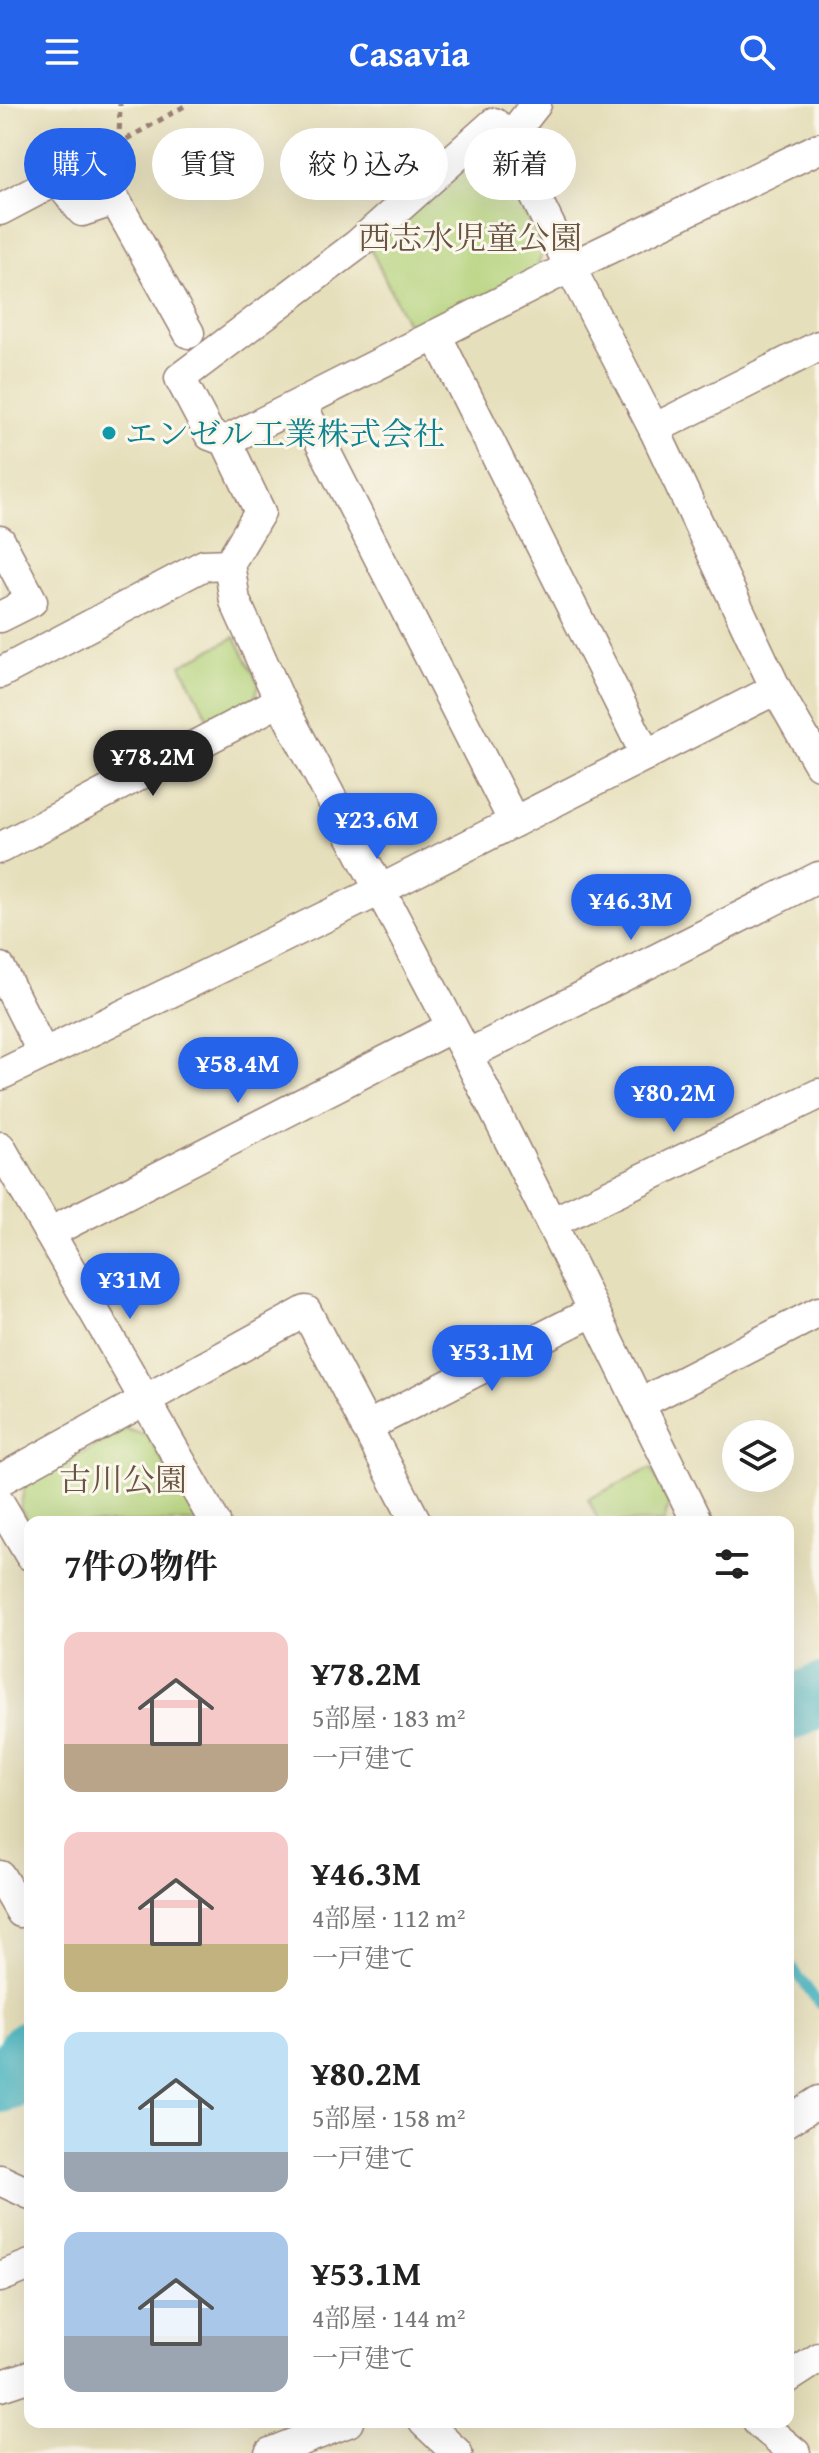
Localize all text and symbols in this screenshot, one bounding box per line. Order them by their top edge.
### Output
text: Casavia [349,26,470,79]
icon: menu [40,30,84,74]
icon: search [735,30,779,74]
chip: 購入 [24,128,136,200]
chip: 賃貸 [152,128,264,200]
chip: 絞り込み [280,128,448,200]
chip: 新着 [464,128,576,200]
park label: 西志水児童公園 [358,214,582,261]
place label: エンゼル工業株式会社 [125,410,445,457]
marker: エンゼル工業株式会社 [100,424,118,442]
pin: ¥78.2M [88,730,218,798]
text: ¥78.2M [111,736,195,775]
pin: ¥23.6M [312,793,442,861]
text: ¥23.6M [335,799,419,838]
pin: ¥46.3M [566,874,696,942]
text: ¥46.3M [589,880,673,919]
pin: ¥58.4M [173,1037,303,1105]
text: ¥58.4M [196,1043,280,1082]
pin: ¥80.2M [609,1066,739,1134]
text: ¥80.2M [632,1072,716,1111]
pin: ¥31M [83,1253,177,1321]
text: ¥31M [99,1259,161,1298]
pin: ¥53.1M [427,1325,557,1393]
text: ¥53.1M [450,1331,534,1370]
map controls [722,1420,794,1492]
button: layers [722,1420,794,1492]
park label: 古川公園 [59,1456,187,1503]
text: 7件の物件 [64,1541,218,1590]
icon: filters [710,1542,754,1586]
text: ¥78.2M [312,1648,421,1697]
icon: home [128,1664,224,1760]
text: 5部屋 · 183 m² [312,1698,466,1737]
text: 一戸建て [312,1738,416,1777]
text: ¥46.3M [312,1848,421,1897]
icon: home [128,1864,224,1960]
text: 4部屋 · 112 m² [312,1898,466,1937]
text: 一戸建て [312,1938,416,1977]
text: ¥80.2M [312,2048,421,2097]
icon: home [128,2064,224,2160]
text: 5部屋 · 158 m² [312,2098,466,2137]
text: 一戸建て [312,2138,416,2177]
text: ¥53.1M [312,2248,421,2297]
icon: home [128,2264,224,2360]
text: 4部屋 · 144 m² [312,2298,466,2337]
text: 一戸建て [312,2338,416,2377]

